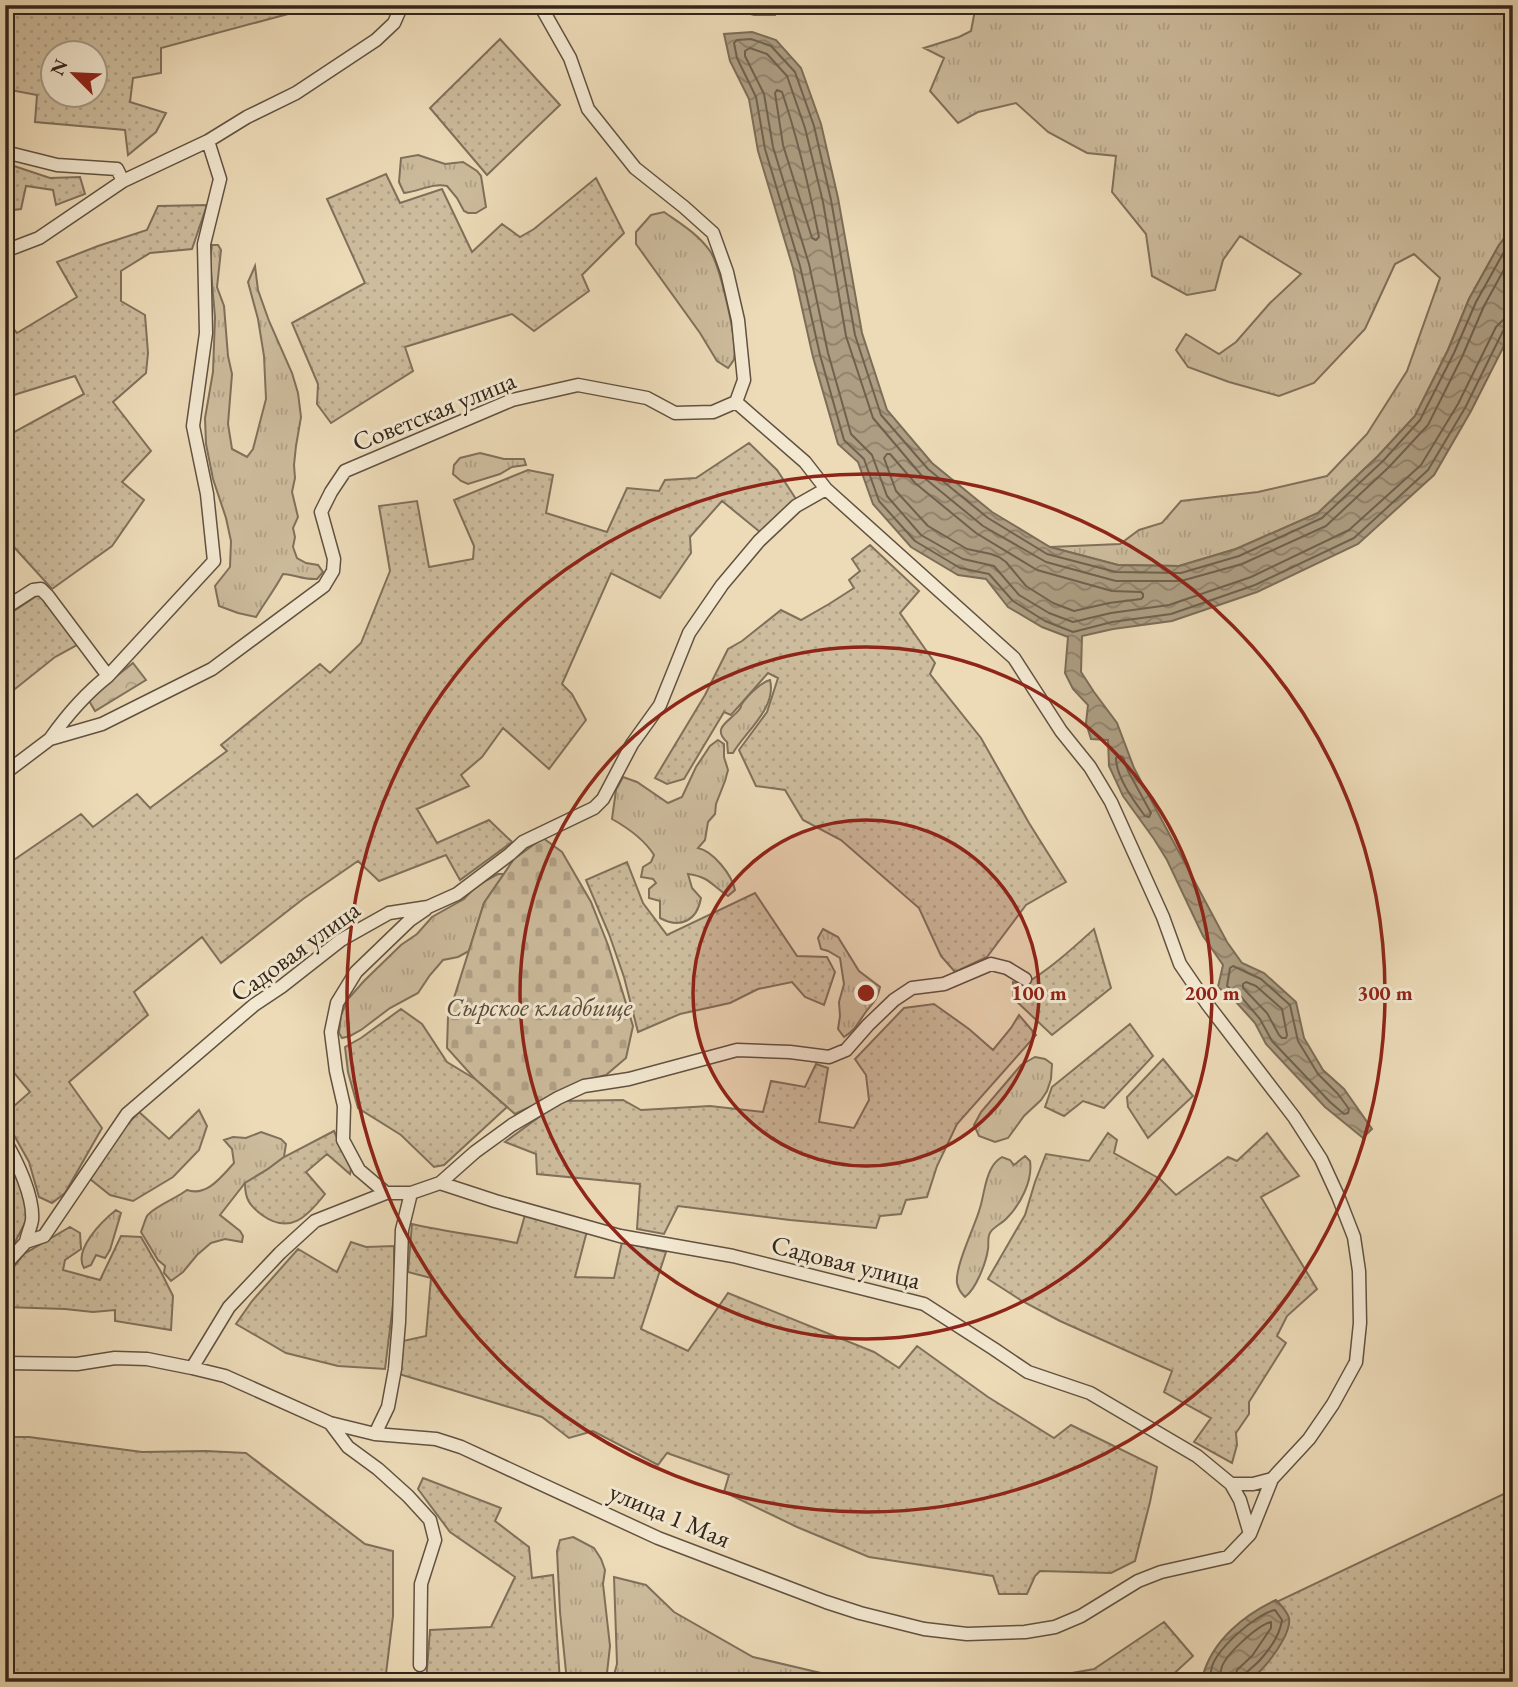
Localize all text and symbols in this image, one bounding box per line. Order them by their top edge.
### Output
north arrow [38,38,108,108]
text: N [44,55,74,79]
street label: Советская улица [347,363,521,459]
street label: Садовая улица [223,892,367,1010]
text: 100 m [1011,979,1067,1006]
text: 200 m [1184,979,1240,1006]
text: 300 m [1357,979,1413,1006]
centre of rings [854,981,878,1005]
park label: Сырское кладбище [446,990,633,1024]
street label: Садовая улица [768,1227,925,1297]
street label: улица 1 Мая [604,1474,736,1556]

